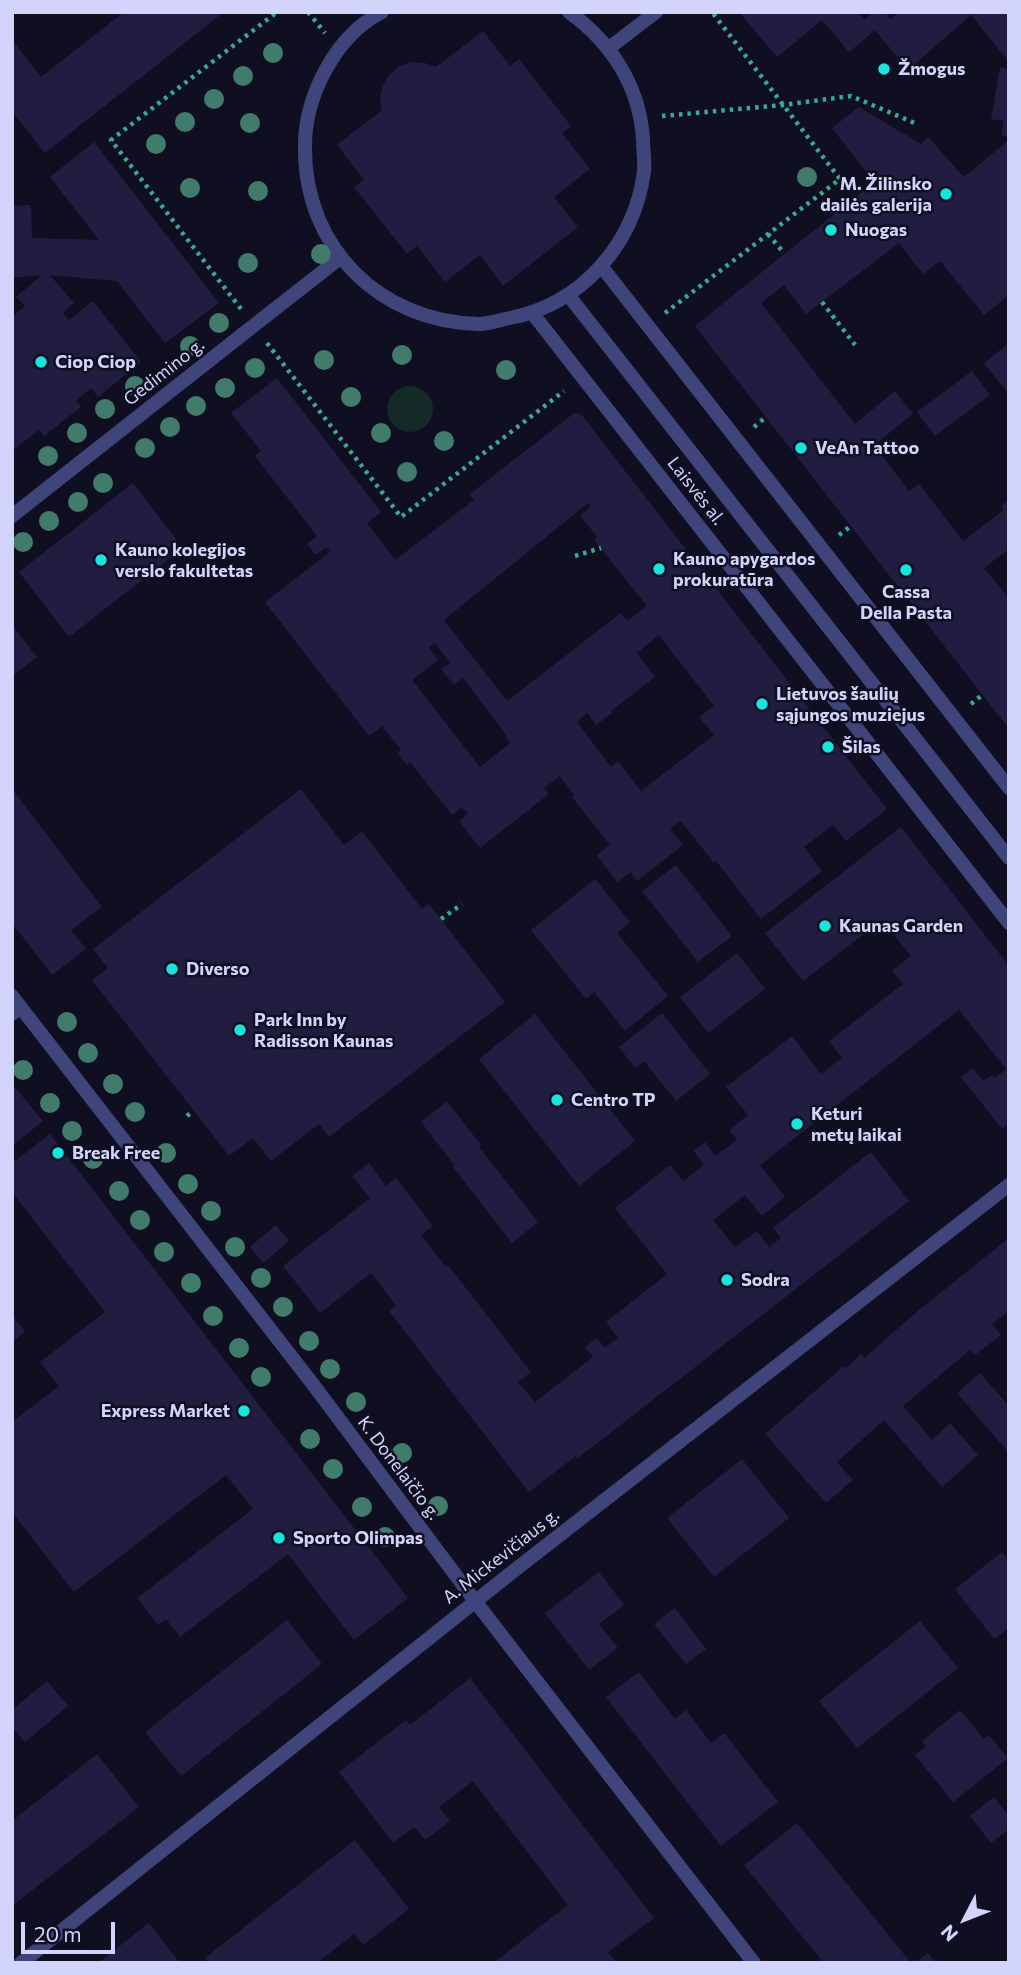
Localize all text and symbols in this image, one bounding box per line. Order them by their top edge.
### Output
place label: Žmogus [898,58,965,80]
marker: Žmogus [876,61,892,77]
place label: M. Žilinsko dailės galerija [820,173,932,216]
marker: M. Žilinsko dailės galerija [938,186,954,202]
place label: Nuogas [845,219,907,241]
marker: Nuogas [823,222,839,238]
street label: Gedimino g. [119,334,209,410]
place label: Ciop Ciop [55,351,136,373]
marker: Ciop Ciop [33,354,49,370]
place label: VeAn Tattoo [815,437,919,459]
marker: VeAn Tattoo [793,440,809,456]
street label: Laisvės al. [663,453,729,529]
place label: Kauno kolegijos verslo fakultetas [115,539,253,582]
place label: Kauno apygardos prokuratūra [673,548,815,590]
marker: Kauno kolegijos verslo fakultetas [93,552,109,568]
marker: Kauno apygardos prokuratūra [651,561,667,577]
marker: Cassa Della Pasta [898,562,914,578]
place label: Cassa Della Pasta [860,581,952,624]
place label: Lietuvos šaulių sąjungos muziejus [776,683,925,726]
marker: Lietuvos šaulių sąjungos muziejus [754,696,770,712]
place label: Šilas [842,736,881,758]
marker: Šilas [820,739,836,755]
place label: Kaunas Garden [839,915,963,937]
marker: Kaunas Garden [817,918,833,934]
place label: Diverso [186,958,249,980]
marker: Diverso [164,961,180,977]
place label: Park Inn by Radisson Kaunas [254,1009,393,1052]
marker: Park Inn by Radisson Kaunas [232,1022,248,1038]
place label: Centro TP [571,1089,655,1111]
marker: Centro TP [549,1092,565,1108]
place label: Keturi metų laikai [811,1103,902,1146]
marker: Keturi metų laikai [789,1116,805,1132]
place label: Break Free [72,1142,160,1164]
marker: Break Free [50,1145,66,1161]
place label: Sodra [741,1269,790,1291]
marker: Sodra [719,1272,735,1288]
place label: Express Market [101,1400,230,1422]
marker: Express Market [236,1403,252,1419]
street label: K. Donelaičio g. [353,1412,445,1524]
street label: A. Mickevičiaus g. [438,1504,564,1608]
place label: Sporto Olimpas [293,1527,423,1549]
marker: Sporto Olimpas [271,1530,287,1546]
north arrow [930,1884,1000,1954]
scale bar [24,1909,119,1953]
text: N [936,1920,962,1946]
text: 20 m [34,1921,82,1946]

